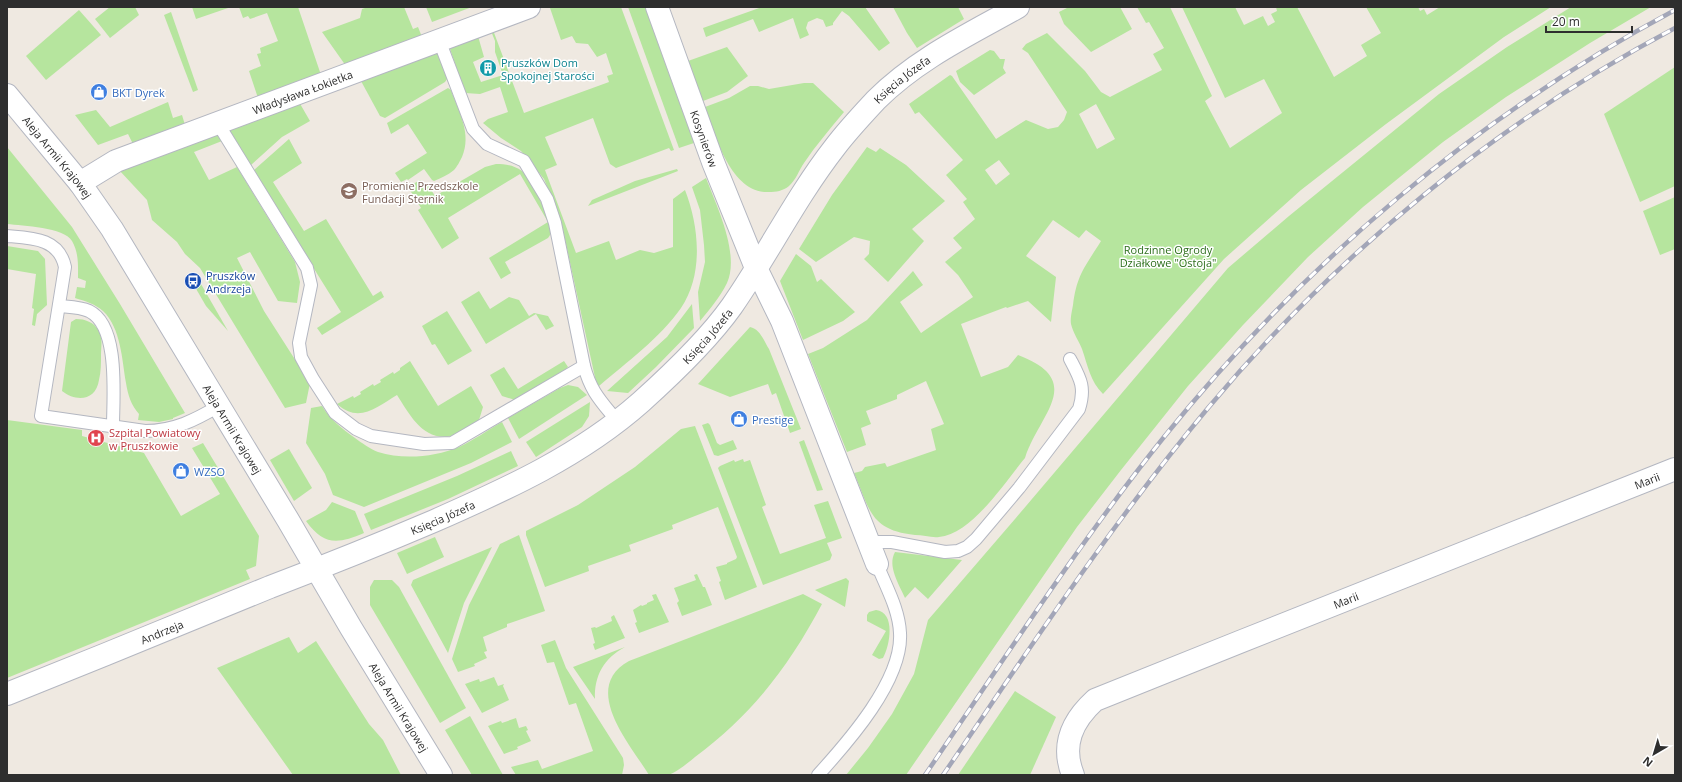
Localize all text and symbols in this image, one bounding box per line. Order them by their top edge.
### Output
scale bar [1546,8,1632,34]
text: 20 m [1552,13,1580,30]
street label: Księcia Józefa [870,52,933,106]
place label: Pruszków Dom Spokojnej Starości [501,55,595,83]
building icon: Pruszków Dom Spokojnej Starości [478,58,498,78]
street label: Władysława Łokietka [250,66,355,117]
shop icon: BKT Dyrek [89,82,109,102]
place label: BKT Dyrek [112,85,165,100]
street label: Kosynierów [687,108,722,170]
street label: Aleja Armii Krajowej [20,113,96,201]
place label: Promienie Przedszkole Fundacji Sternik [362,178,478,206]
school or university icon: Promienie Przedszkole Fundacji Sternik [339,181,359,201]
park label: Rodzinne Ogrody Działkowe "Ostoja" [1120,242,1216,270]
place label: Pruszków Andrzeja [206,268,256,296]
bus stop icon: Pruszków Andrzeja [183,271,203,291]
street label: Księcia Józefa [679,305,735,367]
street label: Aleja Armii Krajowej [200,381,266,476]
shop icon: Prestige [729,409,749,429]
place label: Prestige [752,412,793,427]
place label: Szpital Powiatowy w Pruszkowie [109,425,201,453]
hospital icon: Szpital Powiatowy w Pruszkowie [86,428,106,448]
shop icon: WZSO [171,461,191,481]
place label: WZSO [194,464,225,479]
street label: Marii [1632,468,1662,492]
street label: Księcia Józefa [408,496,477,538]
street label: Marii [1331,588,1361,612]
street label: Andrzeja [138,616,185,647]
street label: Aleja Armii Krajowej [366,659,432,754]
north arrow [1634,734,1674,774]
text: N [1639,754,1656,771]

